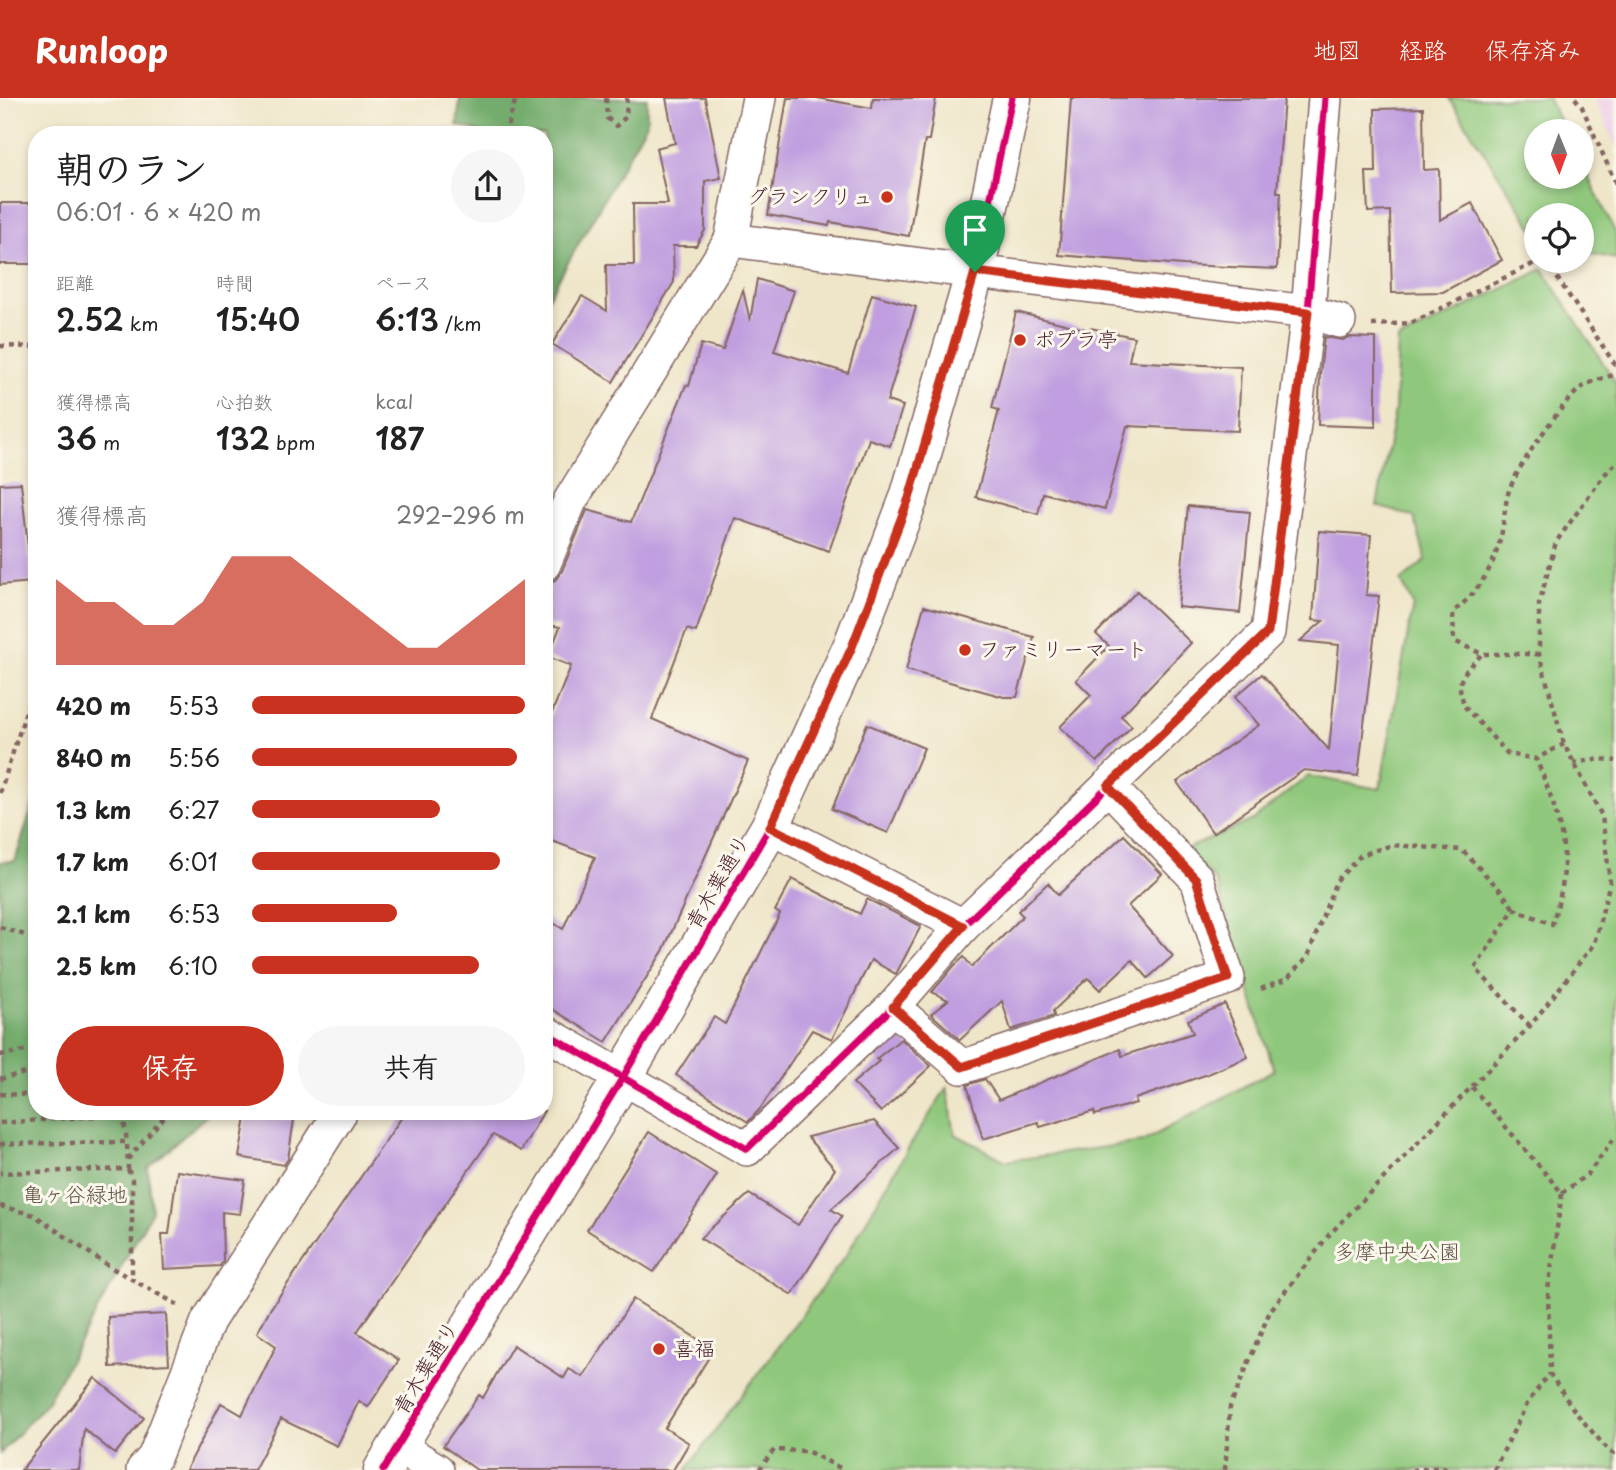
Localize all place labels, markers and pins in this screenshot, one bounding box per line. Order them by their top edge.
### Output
place label: グランクリュ [747,179,873,211]
marker: グランクリュ [879,189,895,205]
pin [945,200,1005,272]
place label: ポプラ亭 [1034,322,1118,354]
marker: ポプラ亭 [1012,332,1028,348]
place label: ファミリーマート [979,632,1147,664]
marker: ファミリーマート [957,642,973,658]
place label: 喜福 [673,1331,715,1363]
marker: 喜福 [651,1341,667,1357]

